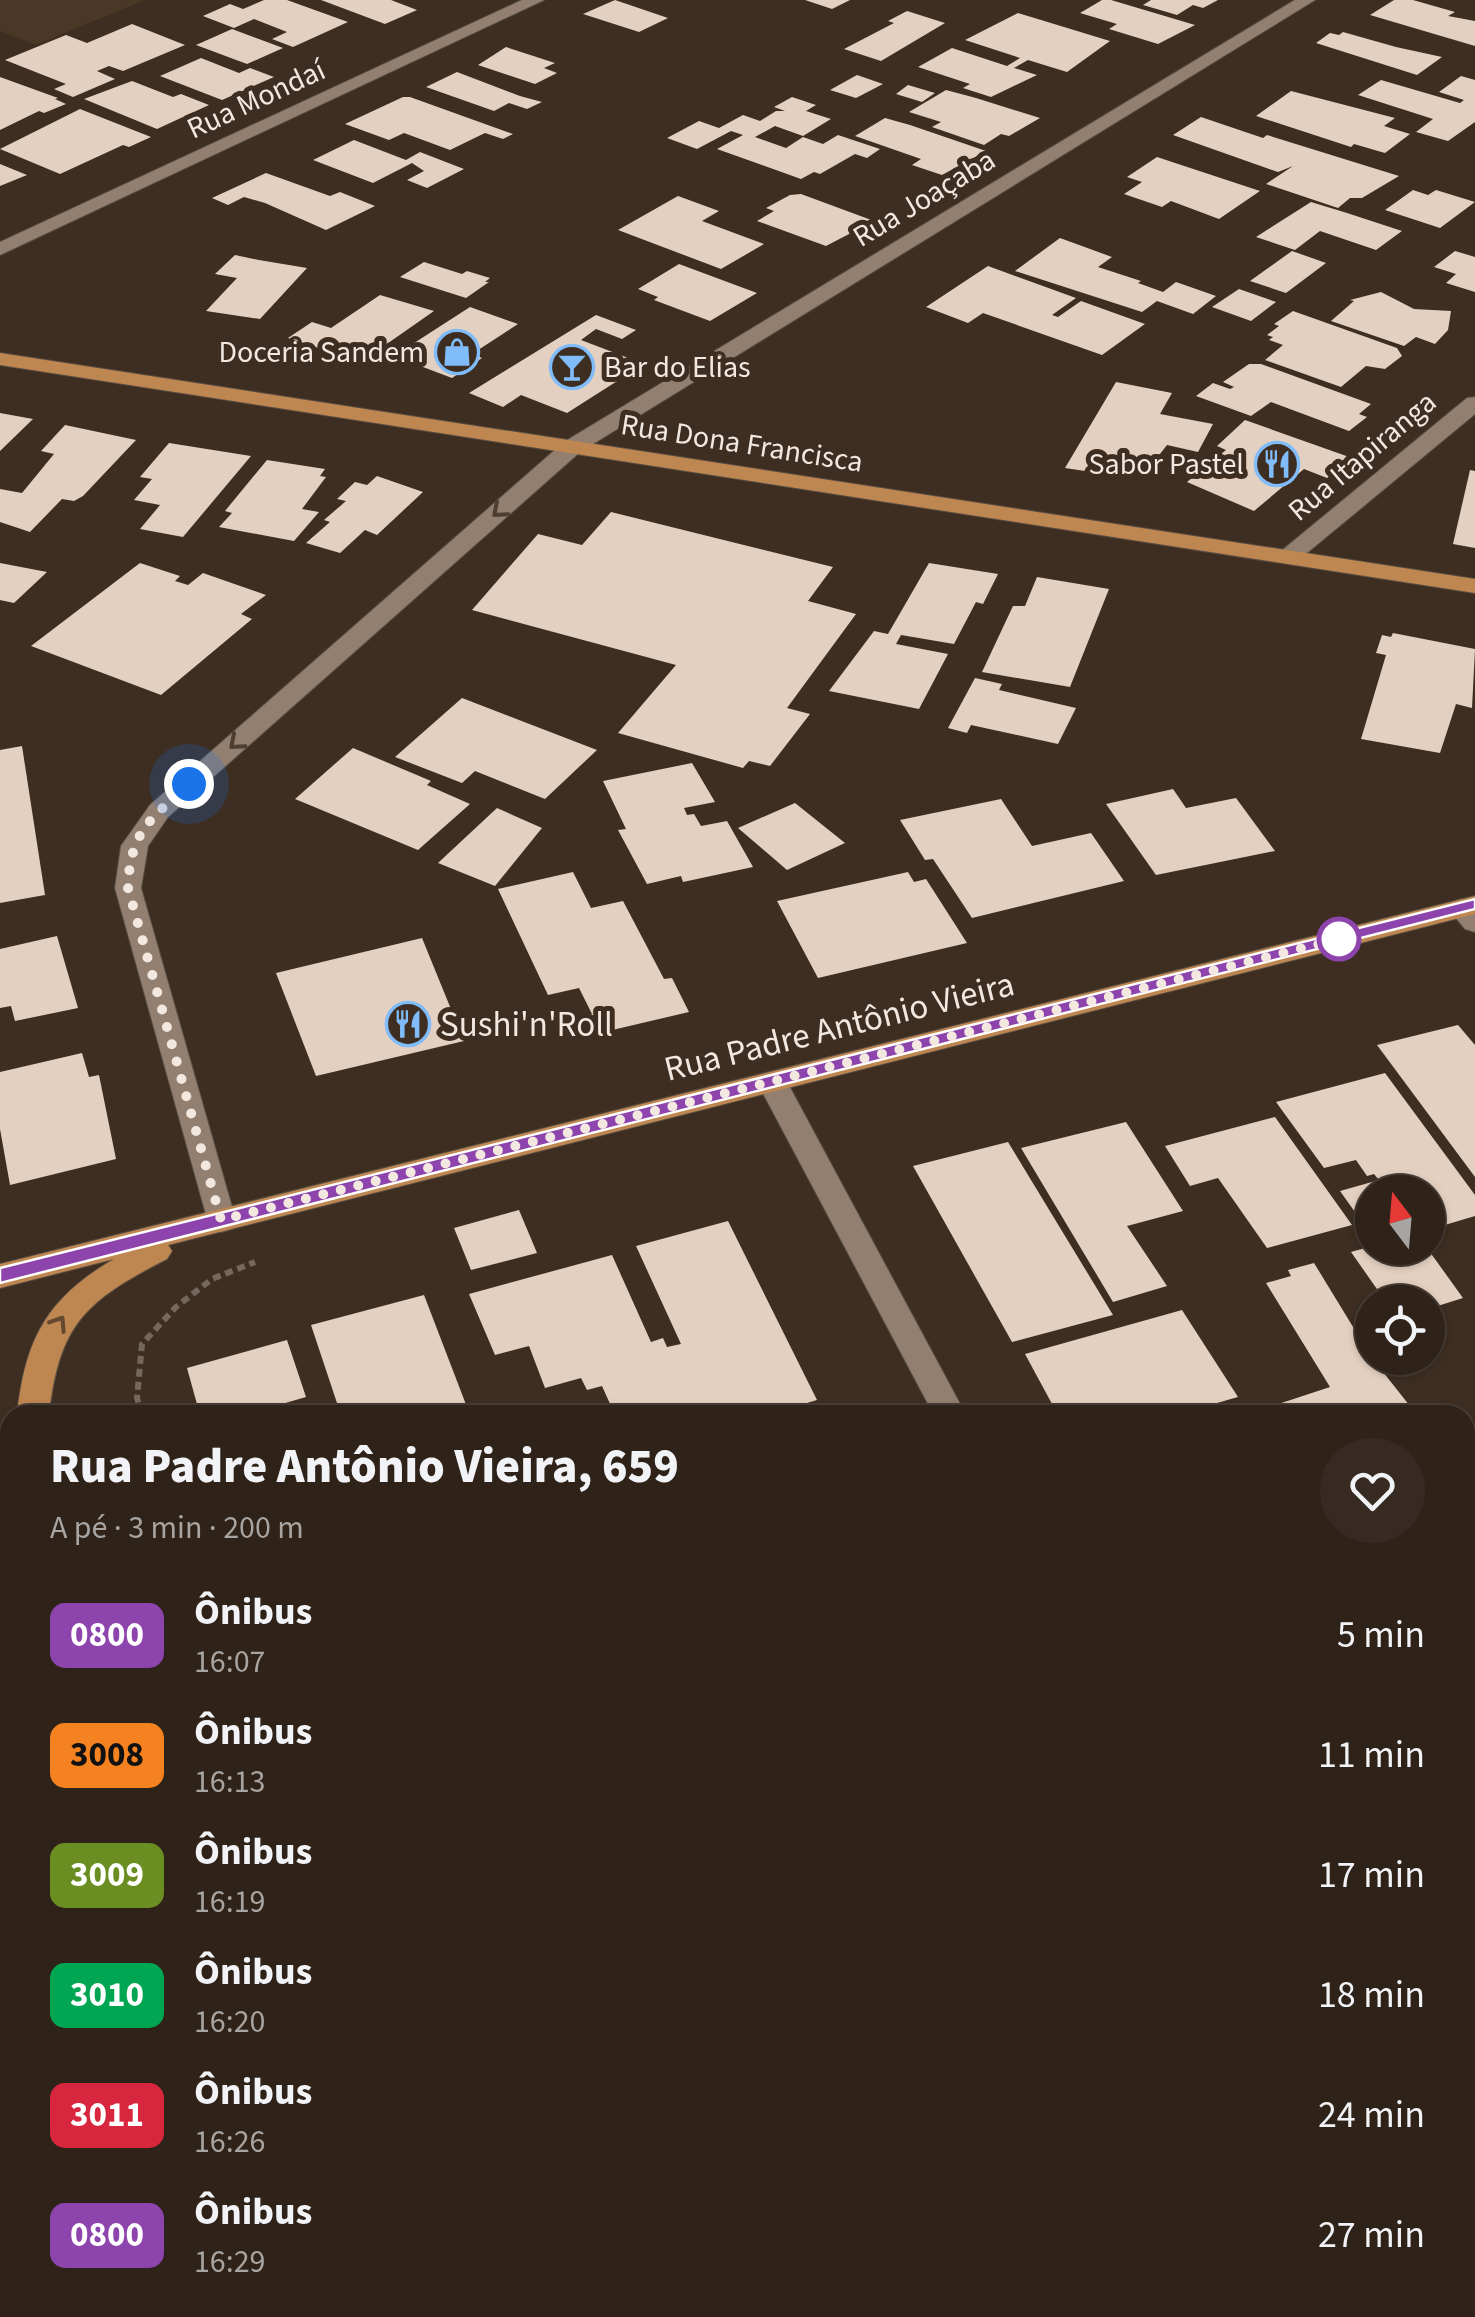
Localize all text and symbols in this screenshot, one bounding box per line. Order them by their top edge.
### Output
street label: Rua Mondaí [180,48,334,150]
street label: Rua Joaçaba [845,139,1004,258]
shop icon: Doceria Sandem [434,329,480,375]
place label: Doceria Sandem [219,331,424,374]
bar icon: Bar do Elias [549,344,595,390]
place label: Bar do Elias [604,346,751,389]
street label: Rua Itapiranga [1279,381,1446,531]
street label: Rua Dona Francisca [618,403,866,484]
restaurant icon: Sabor Pastel [1254,441,1300,487]
place label: Sabor Pastel [1089,443,1244,486]
one-way arrow [492,500,511,518]
one-way arrow [229,731,248,749]
your location [164,759,214,809]
unlabelled marker [1318,918,1360,960]
street label: Rua Padre Antônio Vieira [659,959,1019,1095]
place label: Sushi'n'Roll [440,1000,613,1050]
restaurant icon: Sushi'n'Roll [385,1001,431,1047]
north arrow [1355,1175,1445,1265]
map controls [1355,1175,1445,1375]
button: locate [1355,1285,1445,1375]
one-way arrow [47,1316,66,1334]
text: Rua Padre Antônio Vieira, 659 [50,1433,679,1501]
button: heart [1320,1438,1425,1543]
text: A pé · 3 min · 200 m [50,1505,304,1551]
text: Ônibus [194,1585,312,1639]
text: 5 min [1337,1608,1425,1662]
text: 0800 [70,1610,144,1660]
text: 16:07 [194,1639,266,1685]
text: Ônibus [194,1705,312,1759]
text: 11 min [1318,1728,1425,1782]
text: 3008 [70,1730,144,1780]
text: 16:13 [194,1759,266,1805]
text: Ônibus [194,1825,312,1879]
text: 17 min [1318,1848,1425,1902]
text: 3009 [70,1850,144,1900]
text: 16:19 [194,1879,266,1925]
text: Ônibus [194,1945,312,1999]
text: 18 min [1318,1968,1425,2022]
text: 3010 [70,1970,144,2020]
text: 16:20 [194,1999,266,2045]
text: Ônibus [194,2065,312,2119]
text: 24 min [1318,2088,1425,2142]
text: 3011 [70,2090,144,2140]
text: 16:26 [194,2119,266,2165]
text: Ônibus [194,2185,312,2239]
text: 27 min [1318,2208,1425,2262]
text: 0800 [70,2210,144,2260]
text: 16:29 [194,2239,266,2285]

